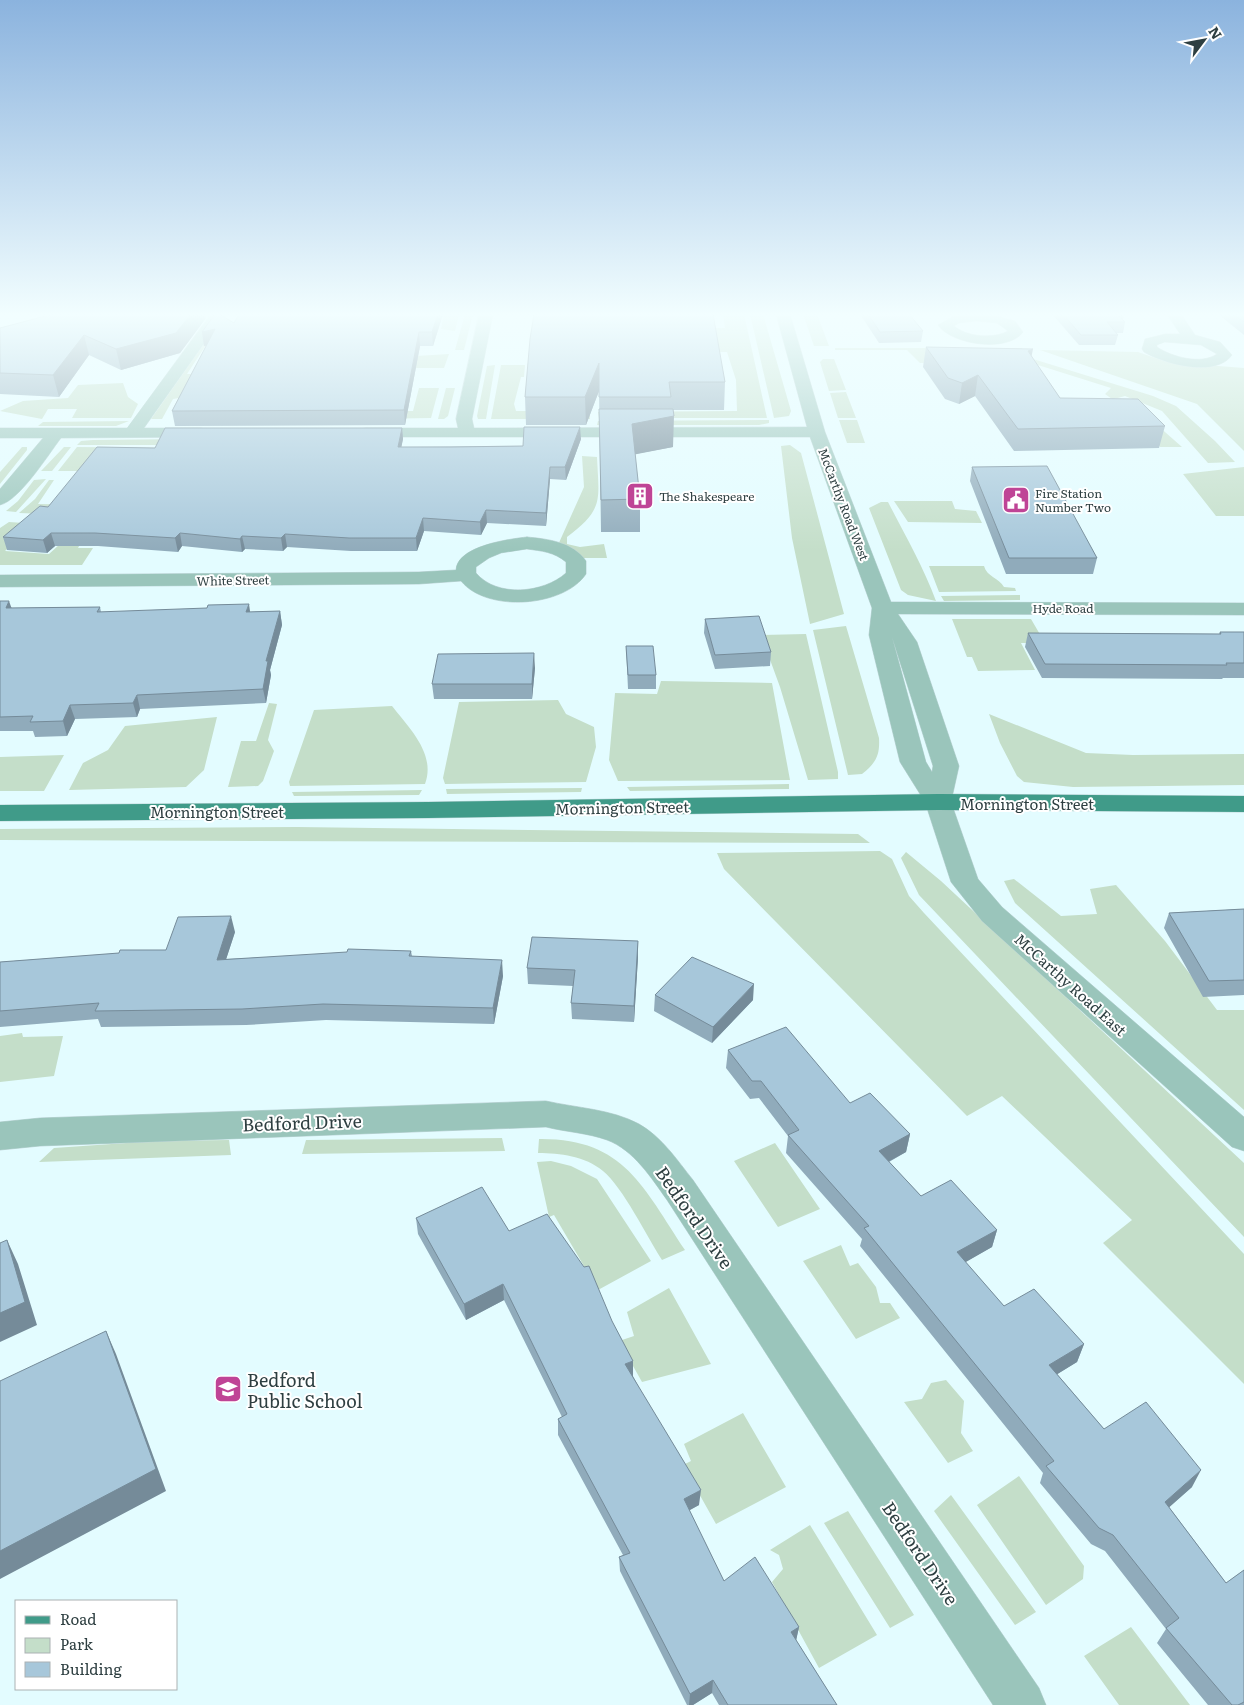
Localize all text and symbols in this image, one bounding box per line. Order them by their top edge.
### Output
north arrow [1179,15,1229,65]
text: N [1204,22,1228,43]
street label: McCarthy Road West [814,445,874,563]
building icon: The Shakespeare [625,481,655,511]
place label: Fire Station Number Two [1035,484,1111,516]
public building icon: Fire Station Number Two [1001,485,1031,515]
place label: The Shakespeare [659,487,754,505]
street label: White Street [197,570,270,590]
street label: Hyde Road [1032,599,1094,617]
street label: Mornington Street [960,792,1094,815]
street label: Mornington Street [555,794,689,820]
street label: Mornington Street [150,800,284,823]
street label: McCarthy Road East [1010,927,1132,1041]
street label: Bedford Drive [242,1106,362,1138]
street label: Bedford Drive [650,1160,740,1274]
place label: Bedford Public School [247,1366,362,1414]
school or university icon: Bedford Public School [213,1374,243,1404]
street label: Bedford Drive [876,1496,966,1610]
legend [15,1600,178,1690]
text: Road [60,1607,96,1630]
text: Park [60,1632,94,1655]
text: Building [60,1657,122,1680]

